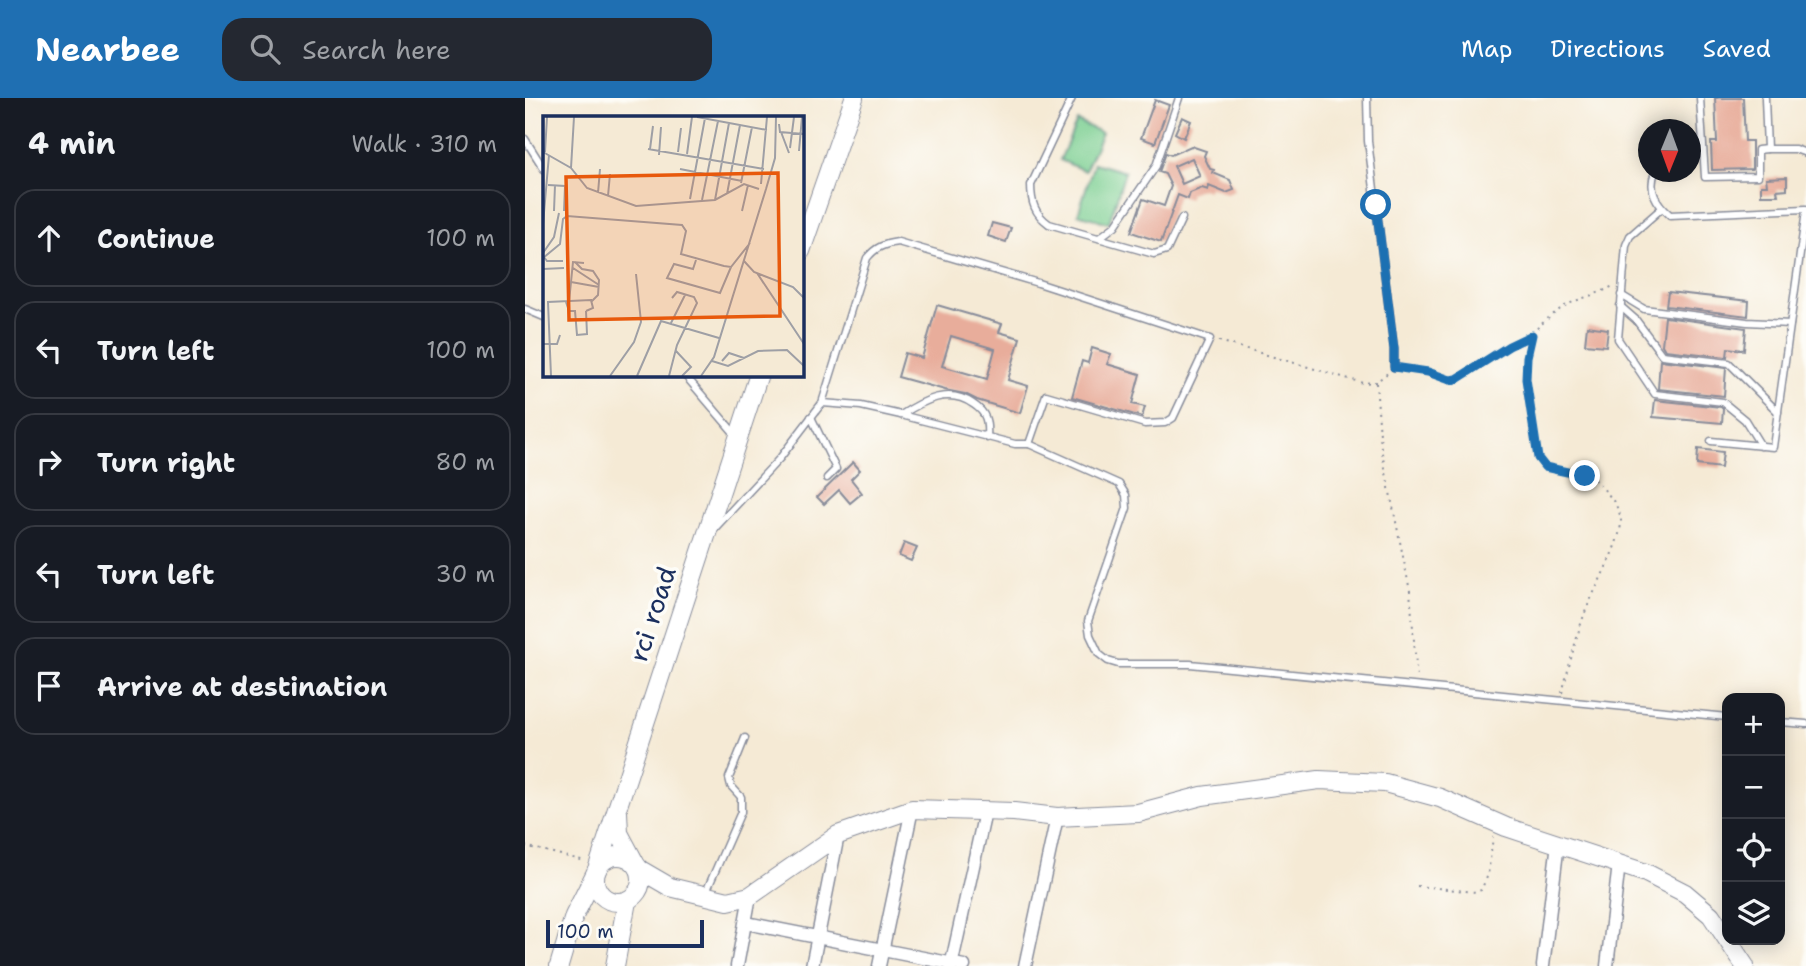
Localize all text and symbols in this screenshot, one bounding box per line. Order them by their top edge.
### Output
search box [222,18,712,81]
text: Nearbee [35,27,180,72]
icon: search [246,30,284,68]
text: Search here [302,32,451,67]
text: Map [1461,33,1512,65]
text: Directions [1550,33,1665,65]
text: Saved [1703,33,1771,65]
inset map [543,116,803,376]
north arrow [1638,119,1701,182]
text: 4 min [28,123,115,164]
text: Walk · 310 m [352,129,497,159]
route start [1360,189,1391,220]
icon: ahead [30,219,68,257]
text: Continue [97,221,215,256]
text: 100 m [426,223,495,253]
icon: left [30,331,68,369]
text: Turn left [97,333,214,368]
text: 100 m [426,335,495,365]
icon: right [30,443,68,481]
text: Turn right [97,445,235,480]
text: 80 m [436,447,495,477]
route end [1569,460,1600,491]
icon: left [30,555,68,593]
text: Turn left [97,557,214,592]
text: 30 m [436,559,495,589]
street label: rci road [620,562,684,666]
icon: arrive [30,667,68,705]
text: Arrive at destination [97,669,387,704]
map controls [1722,693,1785,945]
button: + [1722,693,1785,756]
button: − [1722,756,1785,819]
button: locate [1722,819,1785,882]
button: layers [1722,882,1785,945]
scale bar [546,917,703,949]
text: 100 m [557,919,614,944]

